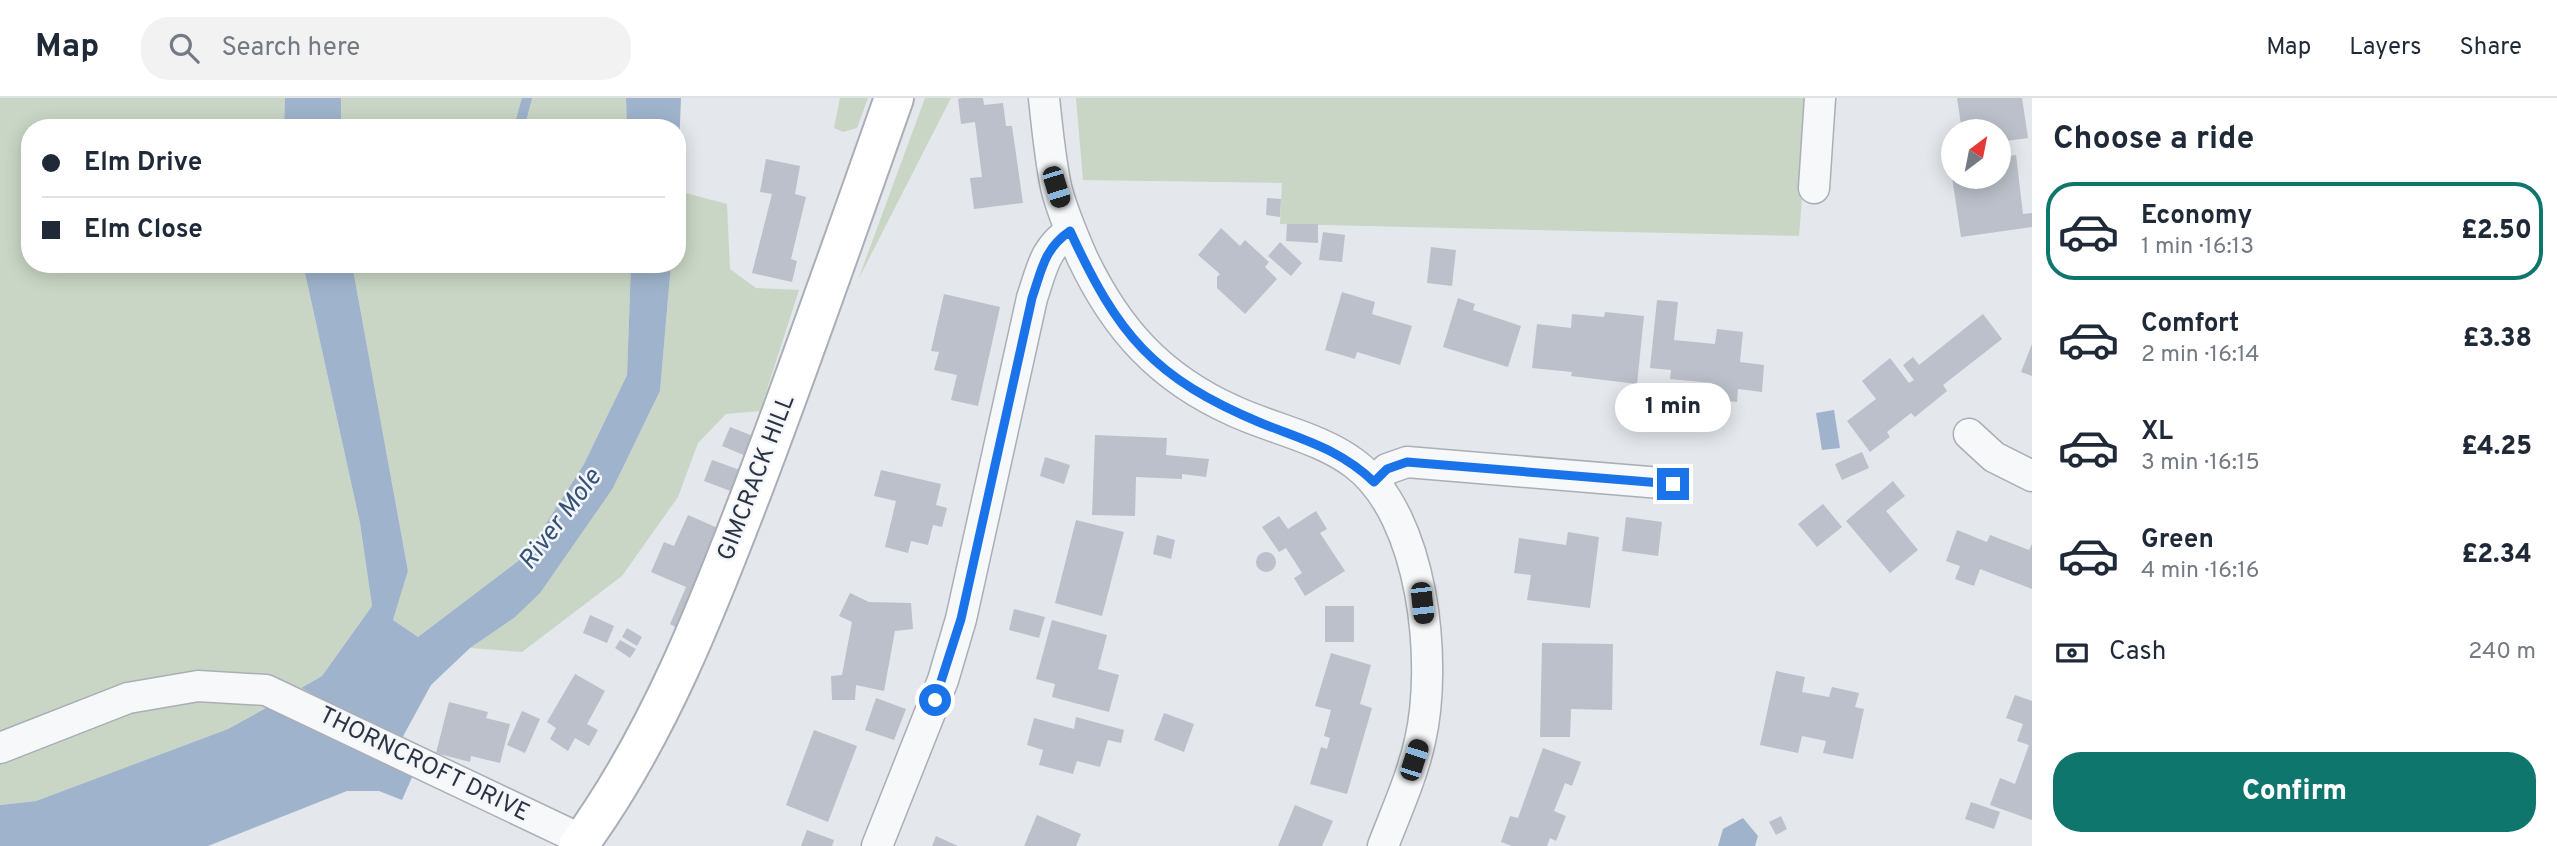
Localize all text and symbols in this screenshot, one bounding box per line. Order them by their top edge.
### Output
search box [141,17,631,80]
text: Map [35,27,99,69]
icon: search [165,29,203,67]
text: Search here [221,32,360,65]
text: Map [2266,33,2311,63]
text: Layers [2349,33,2421,63]
text: Share [2459,33,2522,63]
north arrow [1941,119,2011,189]
map controls [1941,119,2011,189]
text: Choose a ride [2053,120,2254,160]
text: Elm Drive [84,147,202,180]
car [1040,164,1073,210]
icon: car [2057,200,2120,263]
text: Economy [2141,200,2252,233]
text: Elm Close [84,214,203,247]
text: £2.50 [2461,215,2532,248]
text: 1 min · 16:13 [2141,233,2254,262]
icon: car [2057,308,2120,371]
text: Comfort [2141,308,2239,341]
text: £3.38 [2463,323,2532,356]
text: 2 min · 16:14 [2141,341,2259,370]
callout: 1 min [1615,382,1731,432]
street label: GIMCRACK HILL [712,391,802,565]
text: 1 min [1645,393,1701,422]
icon: car [2057,416,2120,479]
text: XL [2141,416,2173,449]
text: £4.25 [2461,431,2532,464]
text: 3 min · 16:15 [2141,449,2260,478]
water label: River Mole [512,462,610,577]
route end [1657,468,1689,500]
icon: car [2057,524,2120,587]
text: Green [2141,524,2214,557]
text: £2.34 [2461,539,2532,572]
text: 4 min · 16:16 [2141,557,2260,586]
car [1410,581,1435,625]
icon: cash [2053,634,2091,672]
text: Cash [2109,636,2166,669]
text: 240 m [2468,638,2536,667]
route start [919,684,951,716]
street label: THORNCROFT DRIVE [314,701,534,829]
car [1398,737,1431,783]
button: Confirm [2053,752,2536,832]

